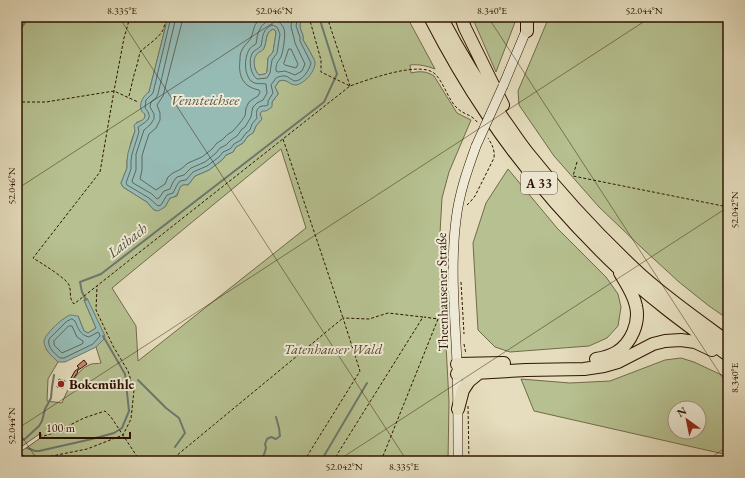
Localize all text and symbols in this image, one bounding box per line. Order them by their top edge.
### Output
text: 8.335°E [107,4,137,17]
text: 52.046°N [255,4,293,17]
text: 8.340°E [477,4,507,17]
text: 52.044°N [625,4,663,17]
water label: Vennteichsee [171,90,240,109]
text: 52.046°N [5,167,18,205]
road number: A 33 [521,172,557,194]
text: 52.042°N [728,191,741,229]
water label: Laibach [102,218,151,262]
street label: Theenhausener Straße [432,232,452,352]
park label: Tatenhauser Wald [284,340,383,358]
text: 8.340°E [728,363,741,393]
place label: Bokemühle [69,375,134,393]
marker: Bokemühle [56,379,66,389]
north arrow [667,400,707,440]
text: N [674,403,689,420]
text: 52.044°N [5,407,18,445]
scale bar [40,414,130,440]
text: 100 m [46,420,76,436]
text: 52.042°N [325,460,363,473]
text: 8.335°E [389,460,419,473]

